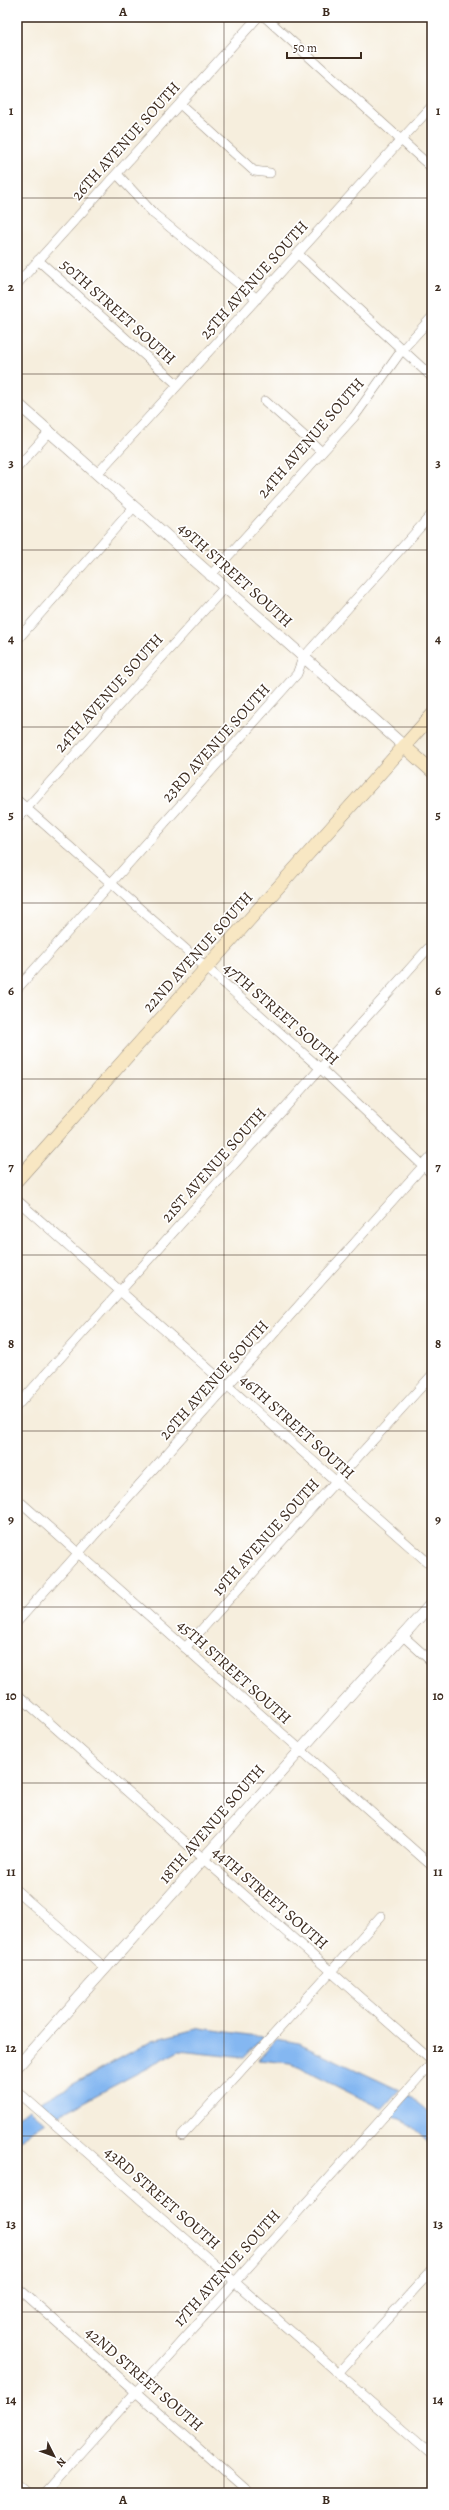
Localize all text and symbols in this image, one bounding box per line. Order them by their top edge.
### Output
text: A [118,3,128,20]
text: B [322,3,330,20]
scale bar [287,34,361,60]
text: 50 m [293,40,317,56]
street label: 26TH AVENUE SOUTH [67,77,185,205]
text: 1 [9,102,14,119]
text: 1 [436,102,441,119]
street label: 25TH AVENUE SOUTH [195,216,313,344]
street label: 50TH STREET SOUTH [55,254,181,370]
text: 2 [8,278,15,295]
text: 2 [435,278,442,295]
street label: 24TH AVENUE SOUTH [253,373,369,503]
text: 3 [8,454,14,471]
text: 3 [435,454,441,471]
street label: 49TH STREET SOUTH [173,517,297,633]
street label: 24TH AVENUE SOUTH [50,629,168,757]
text: 4 [8,630,14,647]
text: 4 [435,630,441,647]
street label: 23RD AVENUE SOUTH [157,679,275,807]
text: 5 [8,806,14,823]
text: 5 [435,806,441,823]
street label: 22ND AVENUE SOUTH [138,887,258,1017]
street label: 47TH STREET SOUTH [218,957,344,1071]
text: 6 [8,982,14,999]
text: 6 [435,982,441,999]
street label: 21ST AVENUE SOUTH [156,1103,272,1227]
text: 7 [8,1158,14,1175]
text: 7 [435,1158,441,1175]
street label: 20TH AVENUE SOUTH [154,1315,274,1445]
text: 8 [8,1335,14,1352]
text: 8 [435,1335,441,1352]
street label: 46TH STREET SOUTH [235,1369,359,1485]
street label: 19TH AVENUE SOUTH [207,1474,325,1600]
text: 9 [8,1511,14,1528]
text: 9 [435,1511,441,1528]
street label: 45TH STREET SOUTH [172,1615,296,1729]
text: 10 [5,1687,17,1704]
text: 10 [432,1687,444,1704]
street label: 18TH AVENUE SOUTH [154,1760,270,1888]
street label: 44TH STREET SOUTH [207,1841,333,1955]
text: 11 [6,1863,16,1880]
text: 11 [433,1863,443,1880]
text: 12 [6,2039,17,2056]
text: 12 [433,2039,444,2056]
street label: 43RD STREET SOUTH [99,2141,225,2255]
street label: 17TH AVENUE SOUTH [169,2205,285,2331]
text: 13 [6,2215,17,2232]
text: 13 [433,2215,444,2232]
street label: 42ND STREET SOUTH [80,2322,208,2436]
text: 14 [6,2391,16,2408]
text: 14 [433,2391,443,2408]
north arrow [34,2436,74,2476]
text: N [53,2454,69,2470]
text: A [118,2491,128,2508]
text: B [322,2491,330,2508]

